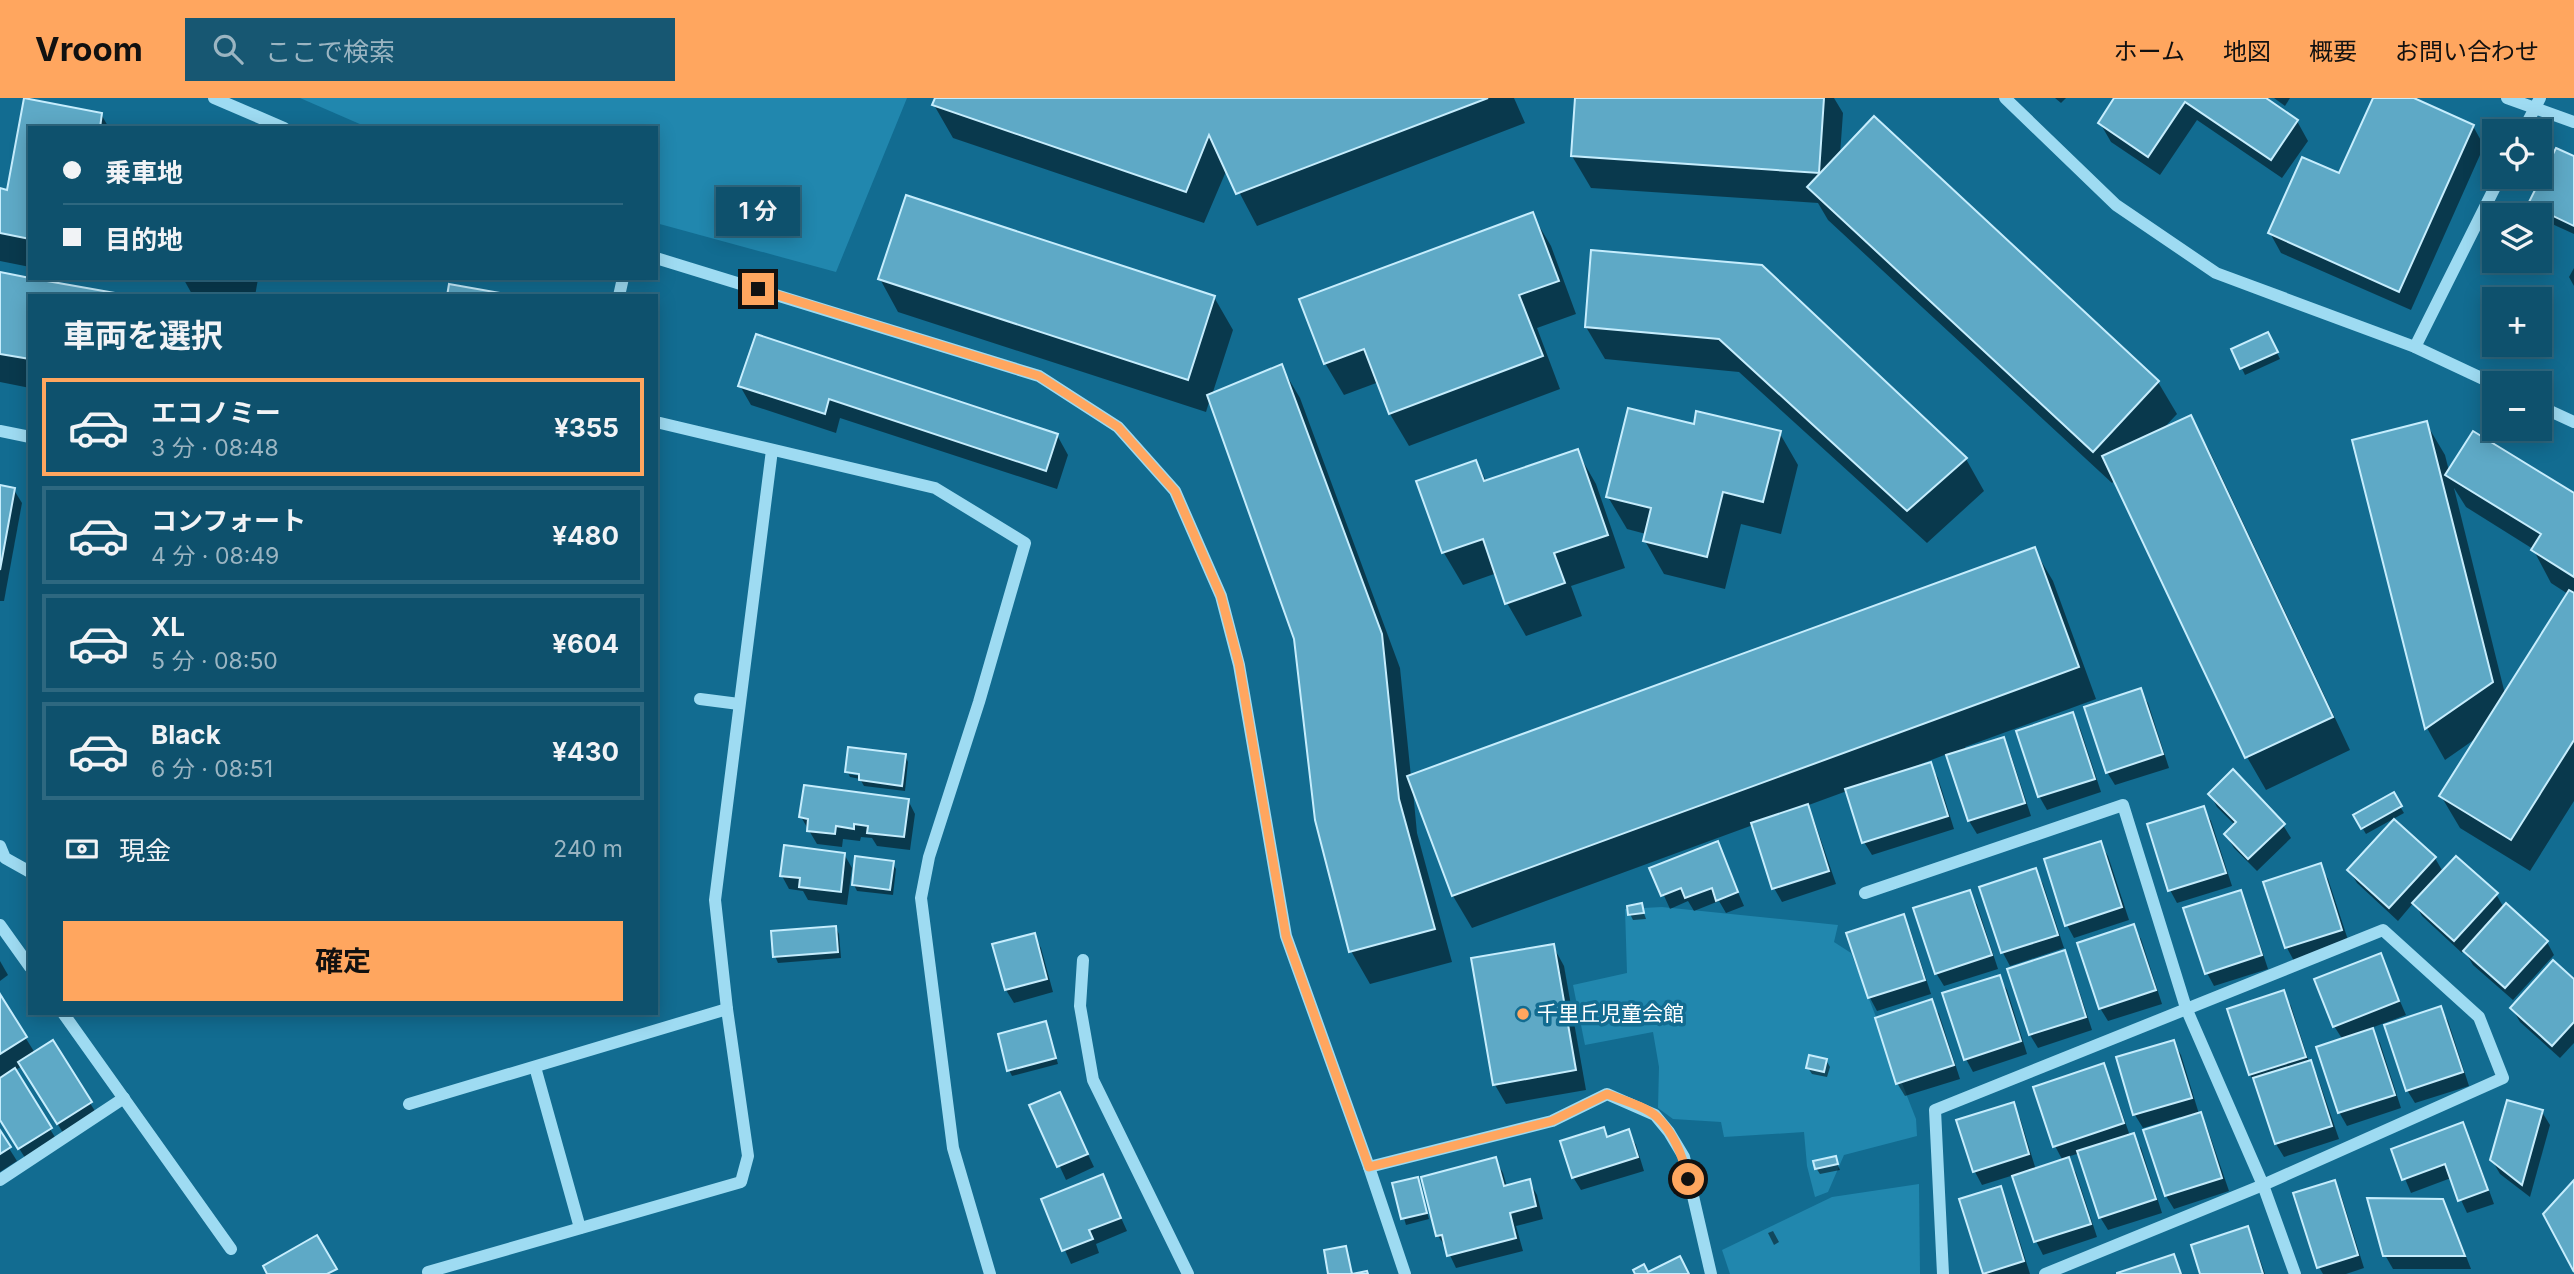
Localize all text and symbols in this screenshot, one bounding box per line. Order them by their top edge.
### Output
search box [185,18,675,81]
text: Vroom [35,29,143,69]
icon: search [209,30,247,68]
text: ここで検索 [265,36,395,67]
text: ホーム [2114,37,2185,66]
text: 地図 [2223,37,2271,66]
text: 概要 [2309,37,2357,66]
text: お問い合わせ [2395,37,2539,66]
map controls [2482,119,2552,441]
button: locate [2482,119,2552,189]
text: 乗車地 [105,157,183,188]
callout: 1 分 [716,188,800,236]
text: 1 分 [739,197,777,225]
button: layers [2482,203,2552,273]
text: 目的地 [105,224,183,255]
route end [742,273,774,305]
button: + [2482,287,2552,357]
text: 車両を選択 [63,316,223,355]
button: − [2482,371,2552,441]
icon: car [67,396,130,459]
text: エコノミー [151,397,281,428]
text: ¥355 [554,412,619,443]
text: 3 分 · 08:48 [151,434,279,462]
icon: car [67,504,130,567]
text: コンフォート [151,505,306,536]
text: ¥480 [552,520,619,551]
text: 4 分 · 08:49 [151,542,279,570]
text: XL [151,611,185,642]
icon: car [67,612,130,675]
text: ¥604 [552,628,619,659]
text: 5 分 · 08:50 [151,647,278,675]
text: Black [151,719,221,750]
icon: car [67,720,130,783]
text: ¥430 [552,736,619,767]
text: 6 分 · 08:51 [151,755,273,783]
icon: cash [63,830,101,868]
text: 現金 [119,835,171,866]
text: 240 m [553,835,623,863]
button: 確定 [63,921,623,1001]
place label: 千里丘児童会館 [1537,1001,1684,1026]
marker: 千里丘児童会館 [1515,1006,1531,1022]
route start [1672,1163,1704,1195]

